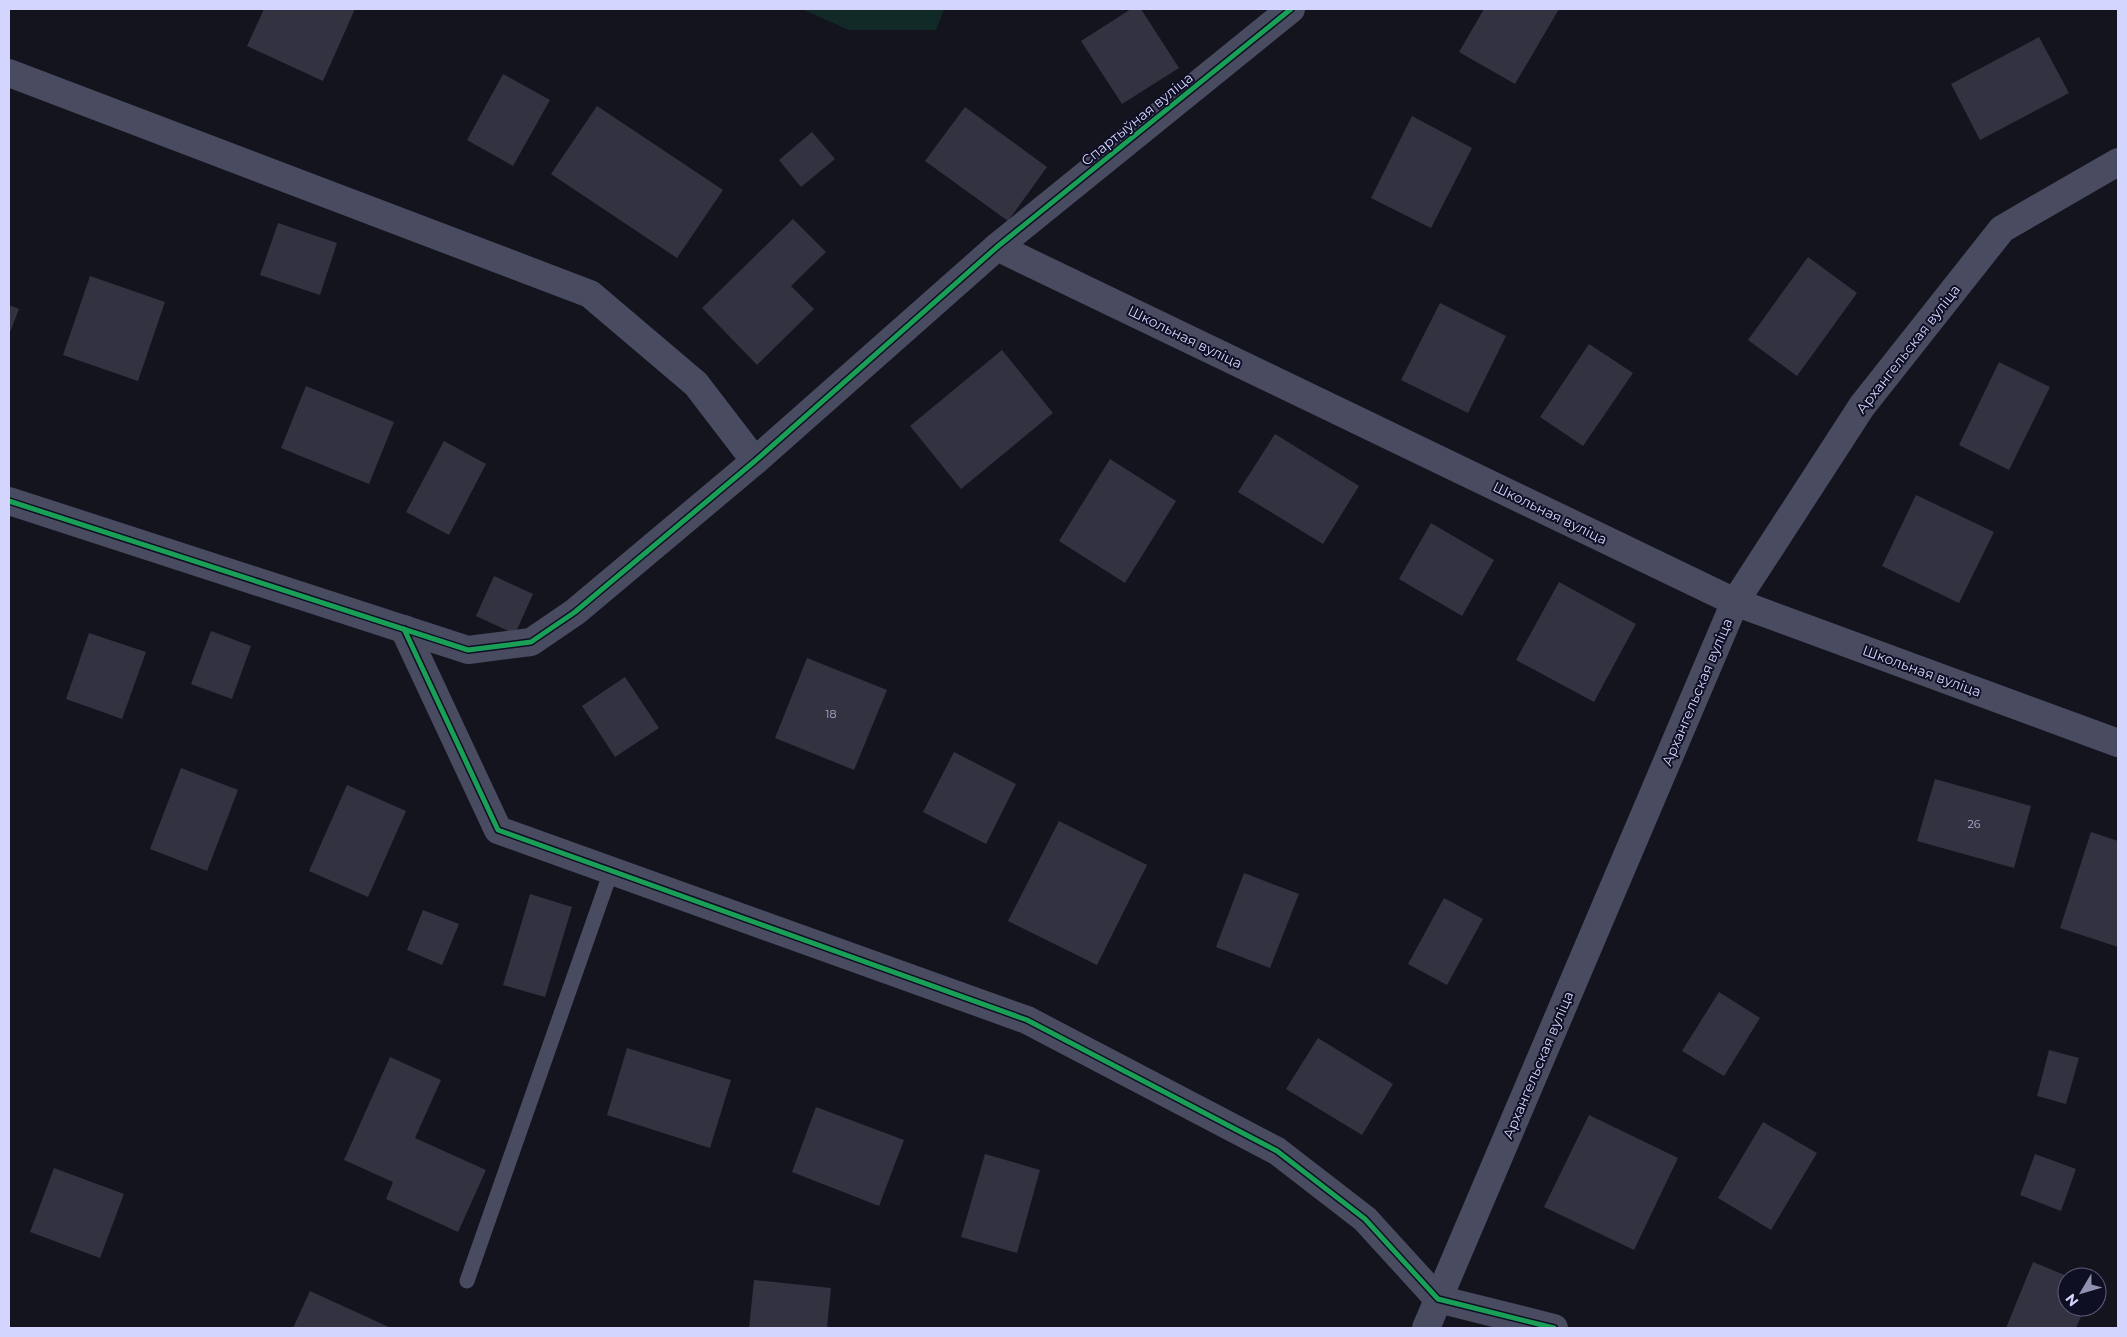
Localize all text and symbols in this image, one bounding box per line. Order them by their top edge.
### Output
street label: Спартыўная вуліца [1078,68,1196,170]
street label: Архангельская вуліца [1852,281,1964,417]
street label: Школьная вуліца [1125,302,1245,372]
street label: Школьная вуліца [1490,478,1610,548]
street label: Архангельская вуліца [1658,615,1736,769]
street label: Школьная вуліца [1860,641,1984,701]
house number: 18 [826,707,837,721]
house number: 26 [1968,817,1981,831]
street label: Архангельская вуліца [1499,988,1577,1142]
north arrow [2057,1267,2107,1317]
text: N [2061,1290,2082,1310]

